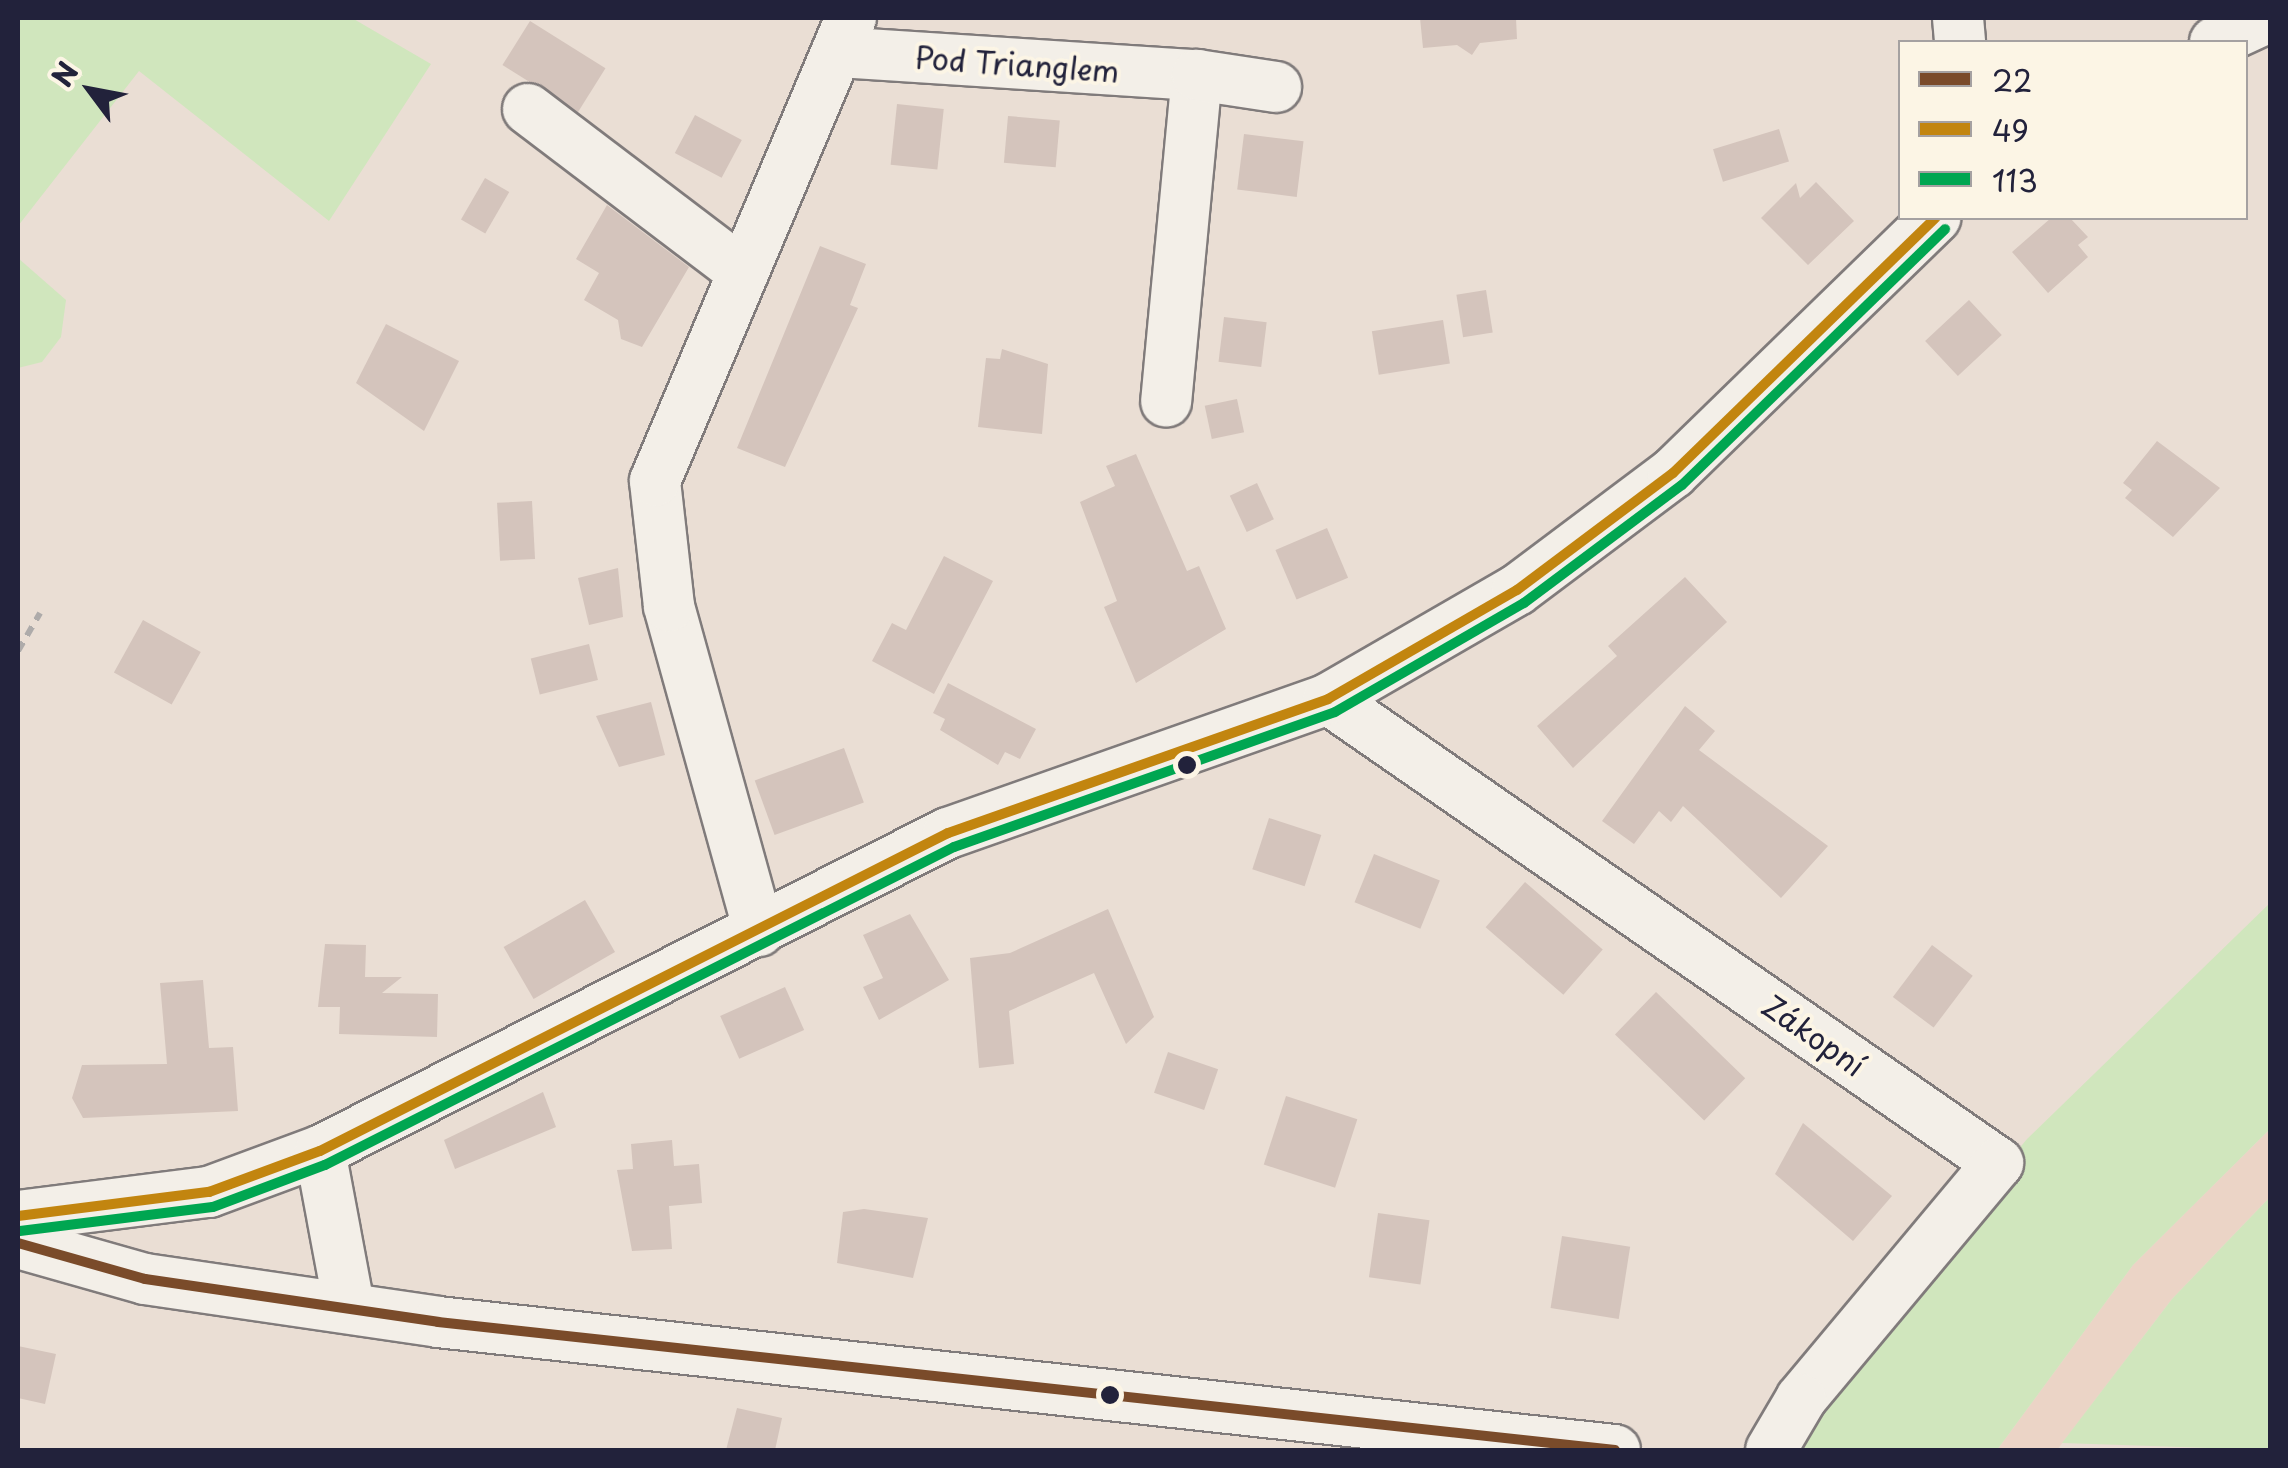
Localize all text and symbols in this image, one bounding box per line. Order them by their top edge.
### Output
street label: Pod Trianglem [912,39,1122,89]
north arrow [40,40,140,140]
legend [1898,40,2248,220]
text: N [40,53,88,95]
text: 22 [1992,57,2032,102]
text: 49 [1992,107,2029,152]
text: 113 [1992,157,2038,202]
unlabelled marker [1177,755,1197,775]
street label: Zákopní [1756,987,1872,1083]
unlabelled marker [1100,1385,1120,1405]

